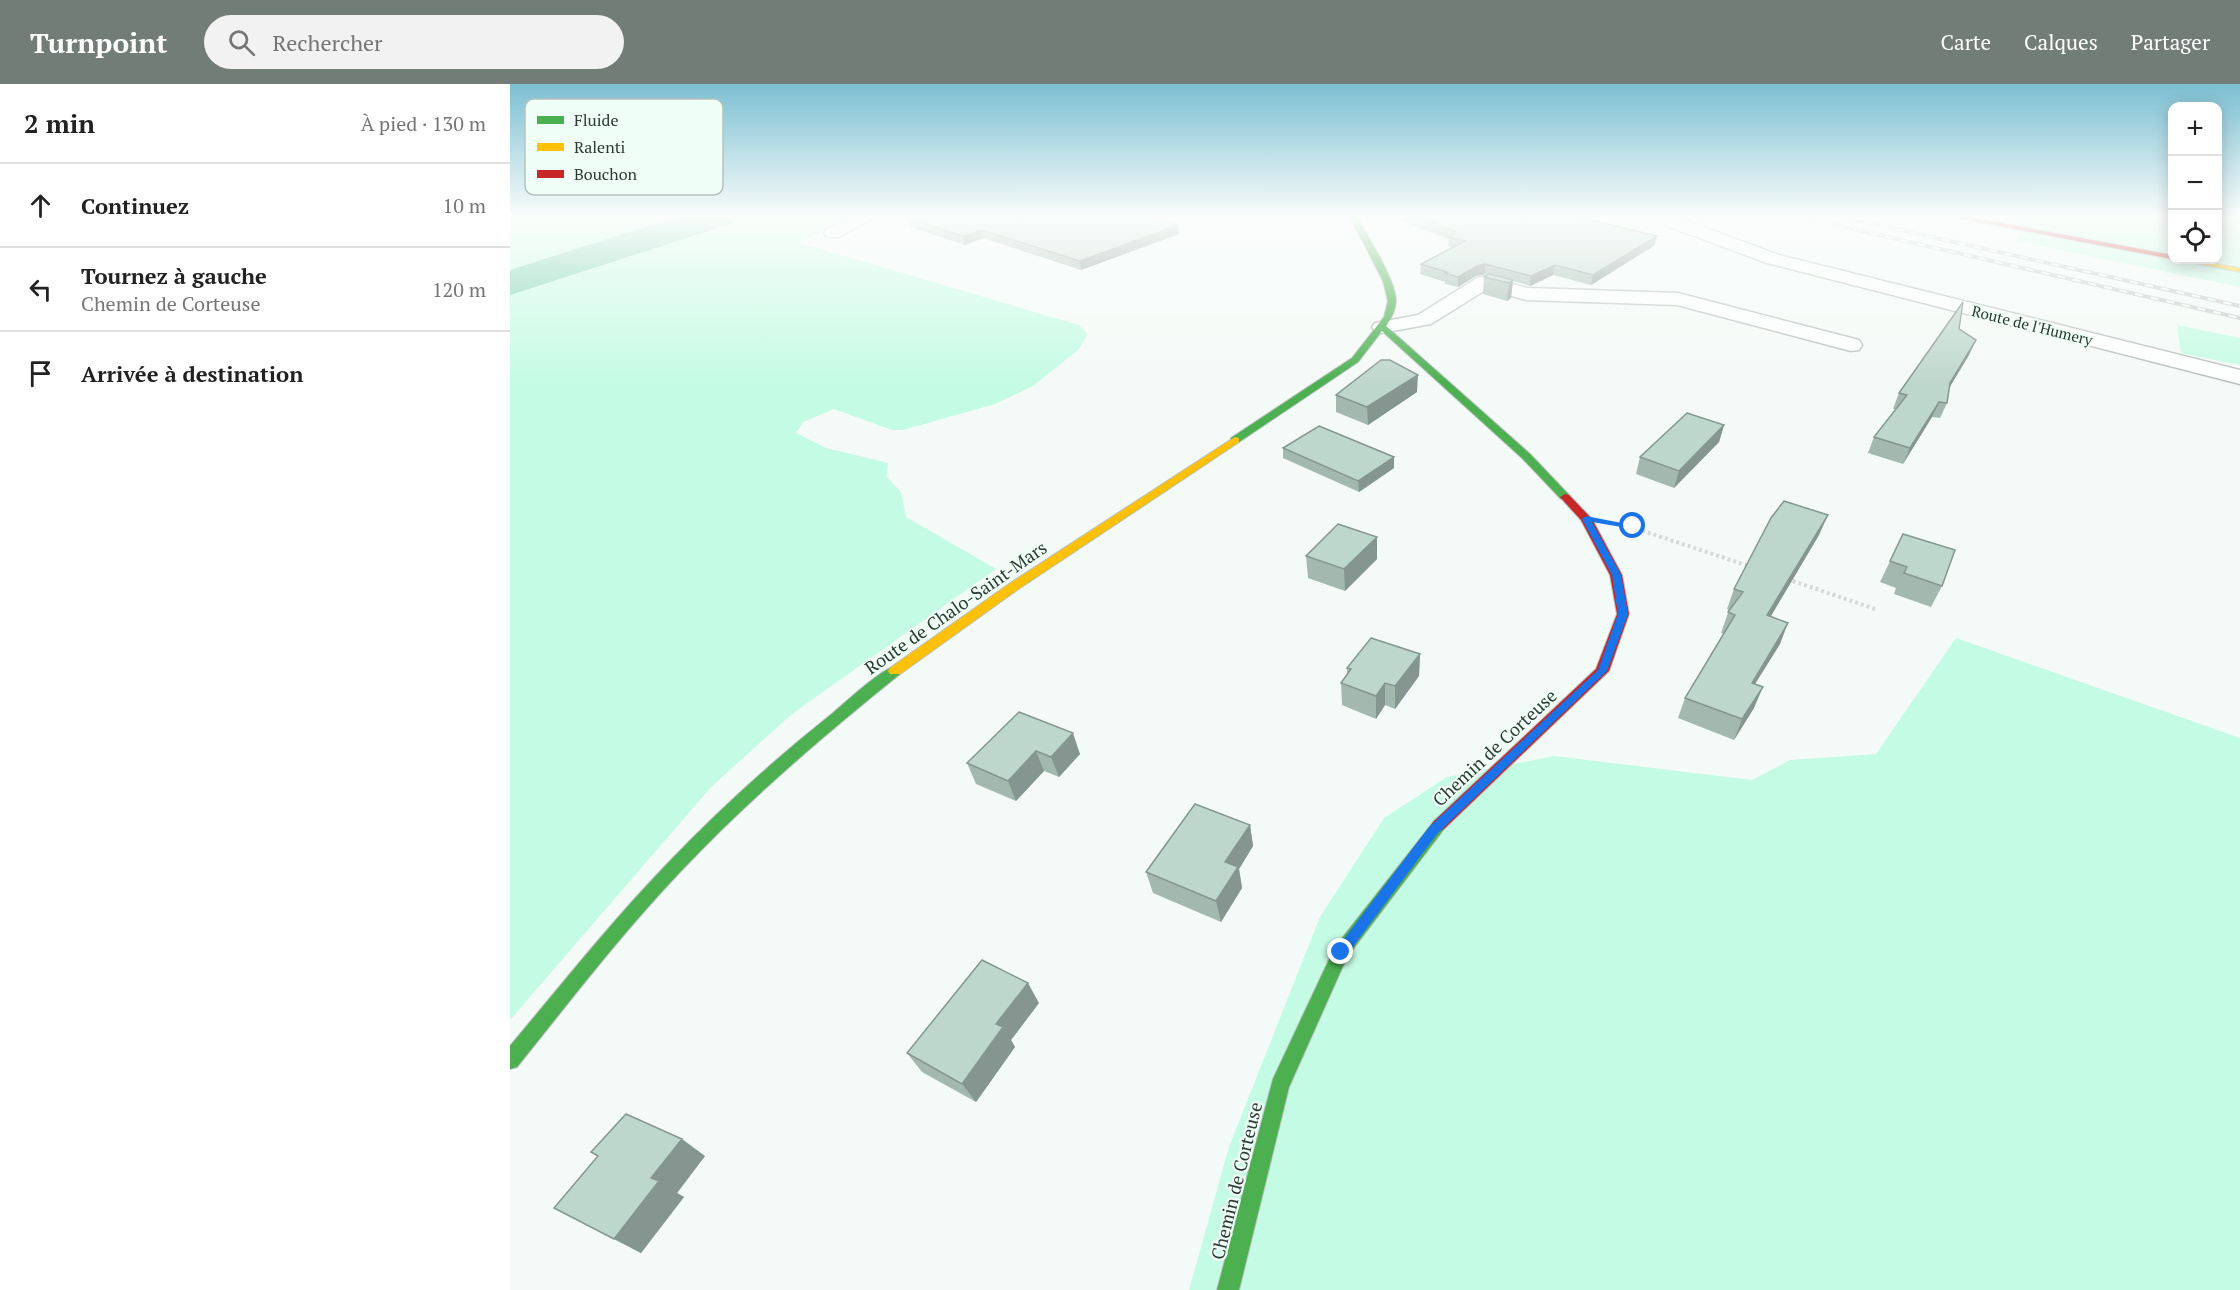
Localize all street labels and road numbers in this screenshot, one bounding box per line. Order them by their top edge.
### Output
street label: Route de l'Humery [1970,300,2095,350]
street label: Route de Chalo-Saint-Mars [860,535,1051,679]
street label: Chemin de Corteuse [1427,683,1562,811]
street label: Chemin de Corteuse [1205,1099,1267,1262]

